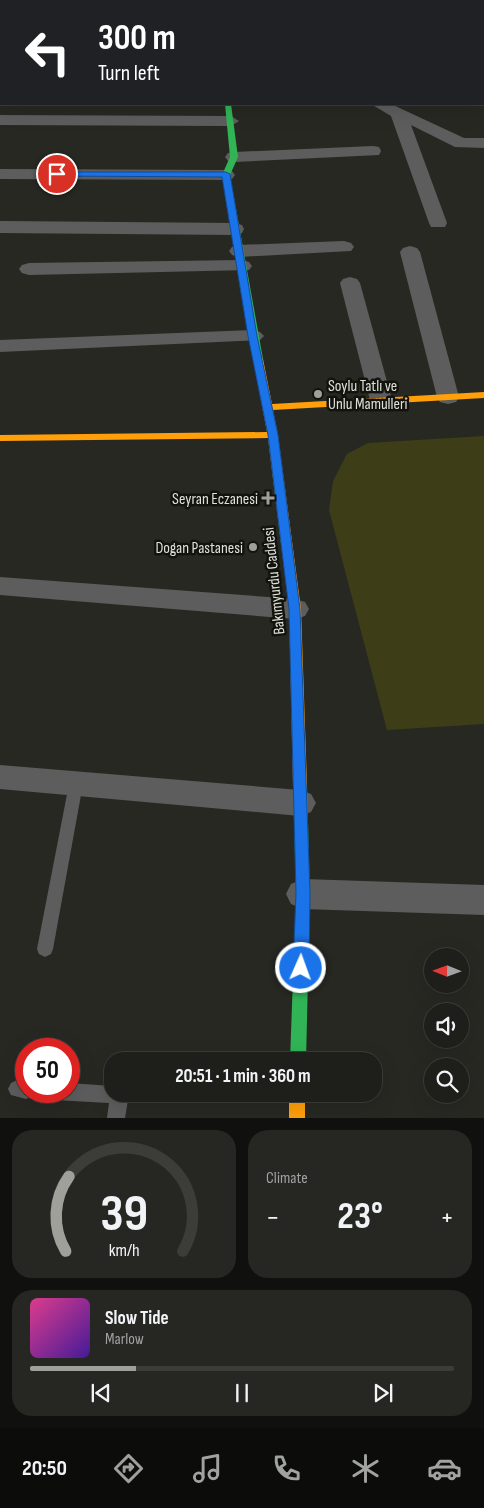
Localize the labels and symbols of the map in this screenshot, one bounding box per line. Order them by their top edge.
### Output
pin [36,153,78,195]
place label: Soylu Tatlı ve Unlu Mamulleri [328,377,408,414]
marker: Soylu Tatlı ve Unlu Mamulleri [312,388,324,400]
place label: Seyran Eczanesi [172,490,258,509]
marker: Seyran Eczanesi [262,492,274,504]
street label: Bakımyurdu Caddesi [259,526,290,635]
place label: Dogan Pastanesi [155,539,243,558]
marker: Dogan Pastanesi [247,541,259,553]
position arrow [274,941,326,993]
north arrow [424,948,469,992]
speed limit sign: 50 [15,1038,80,1103]

